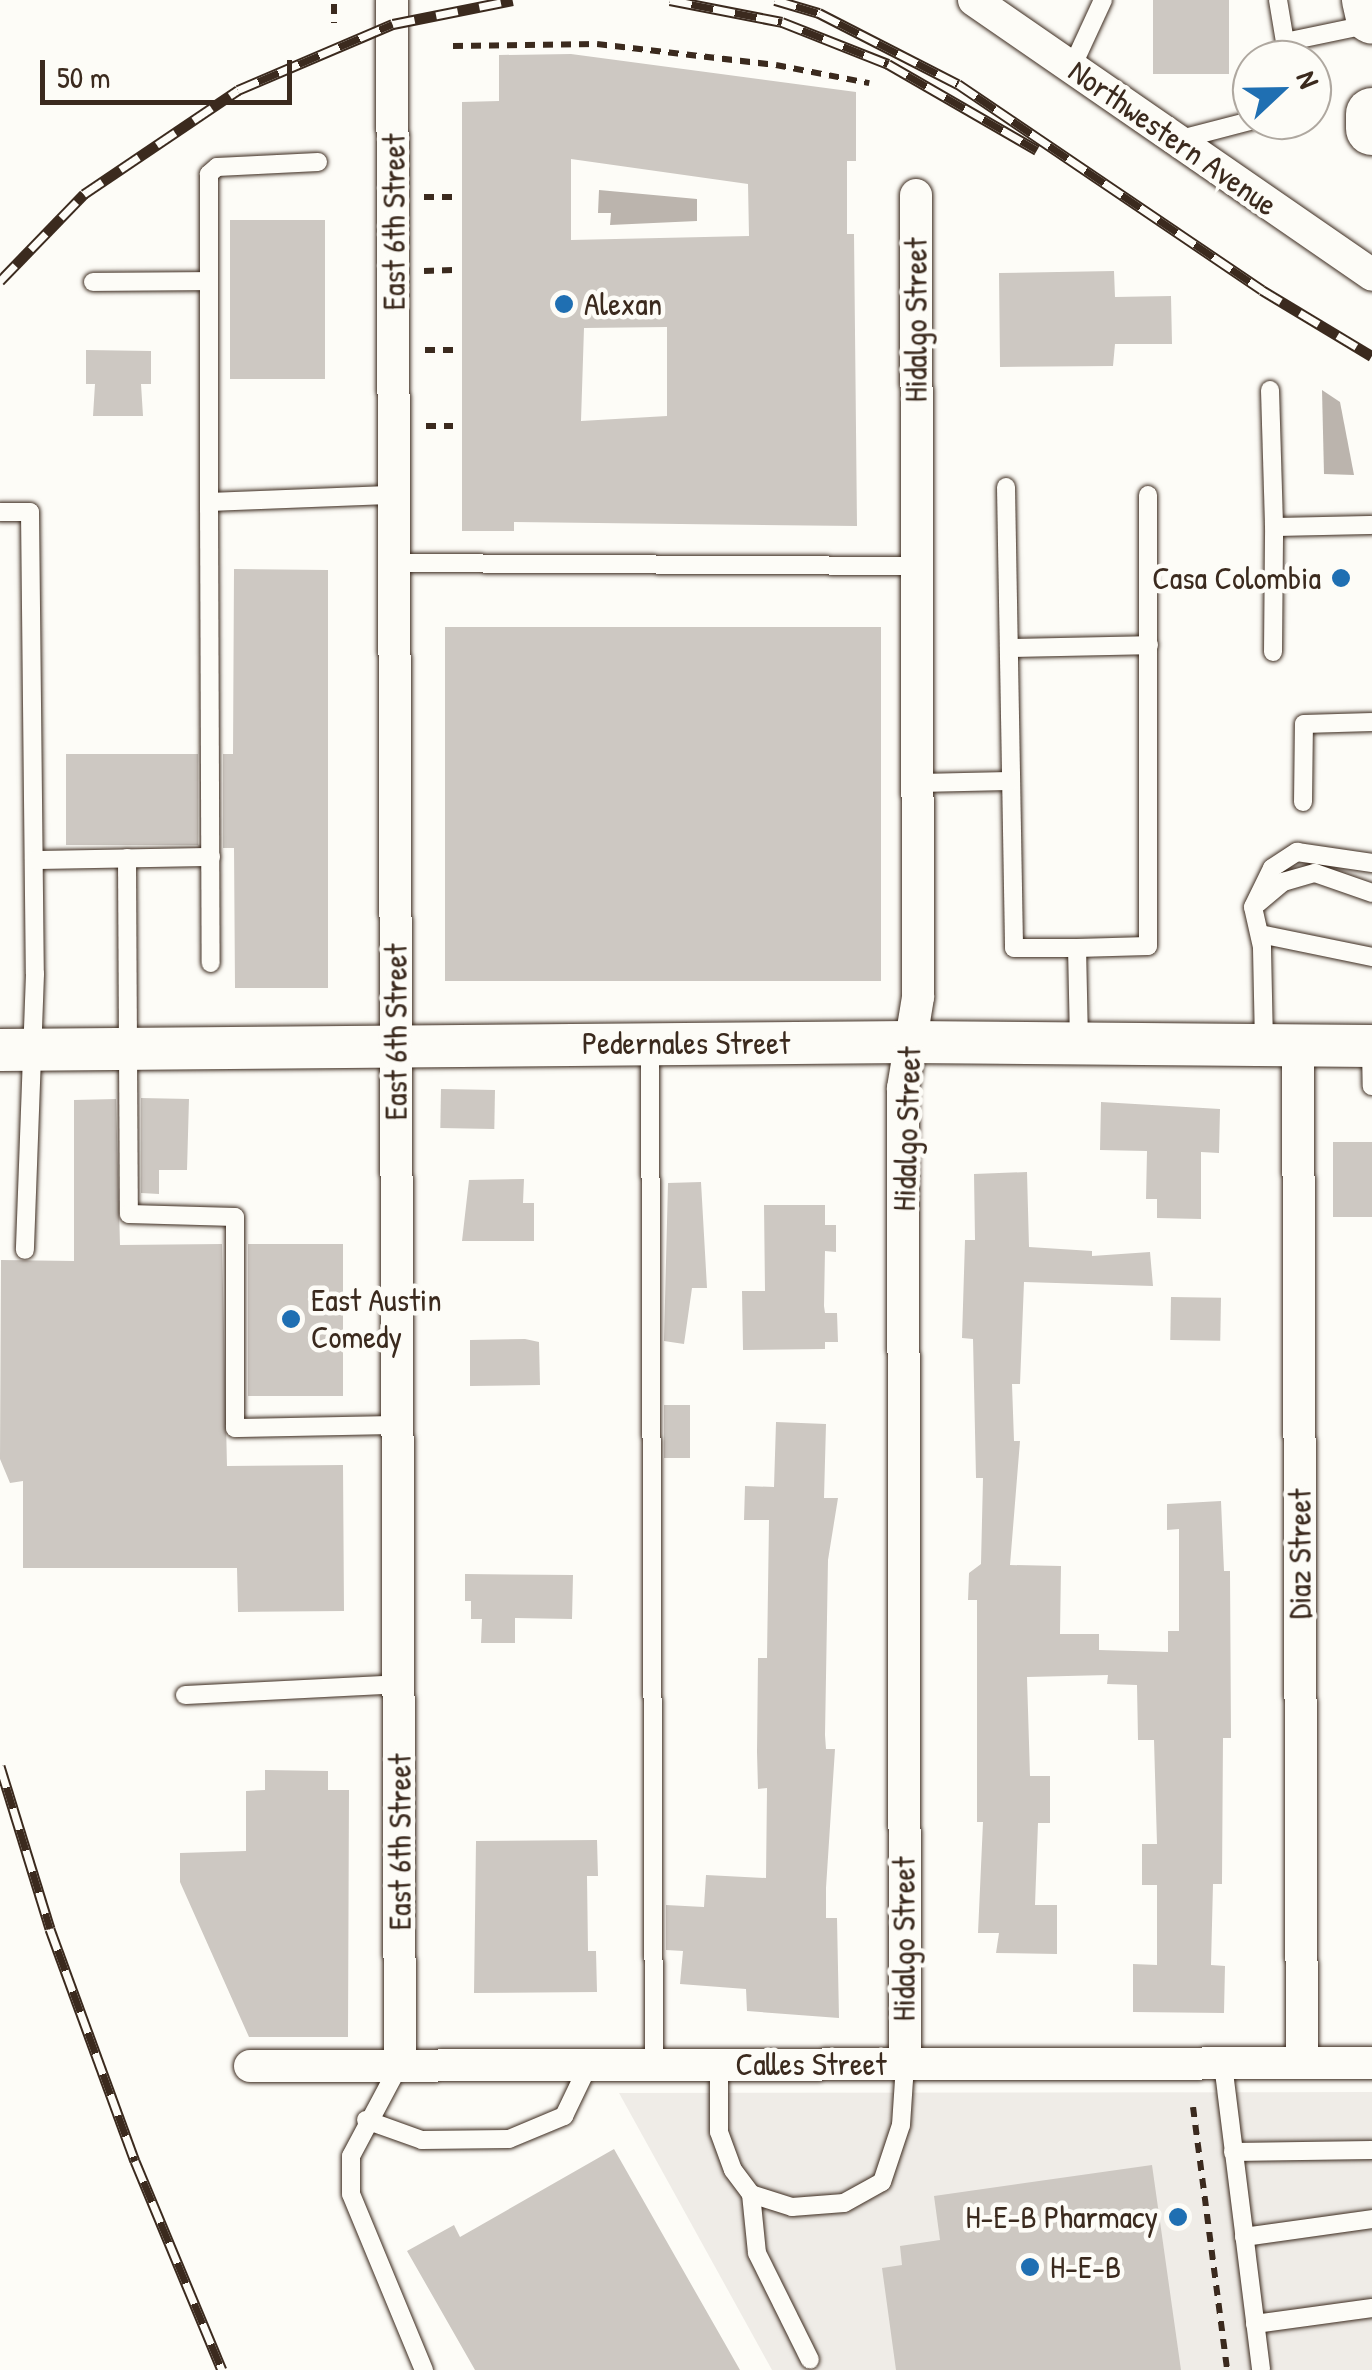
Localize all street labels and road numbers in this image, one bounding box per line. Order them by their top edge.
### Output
street label: Northwestern Avenue [1061,52,1285,224]
street label: East 6th Street [375,134,413,310]
street label: Hidalgo Street [897,238,935,402]
street label: East 6th Street [377,944,415,1120]
street label: Pedernales Street [582,1024,790,1062]
street label: Hidalgo Street [885,1046,929,1212]
street label: Diaz Street [1281,1489,1319,1619]
street label: East 6th Street [381,1754,419,1930]
street label: Hidalgo Street [885,1857,923,2021]
street label: Calles Street [736,2045,886,2083]

